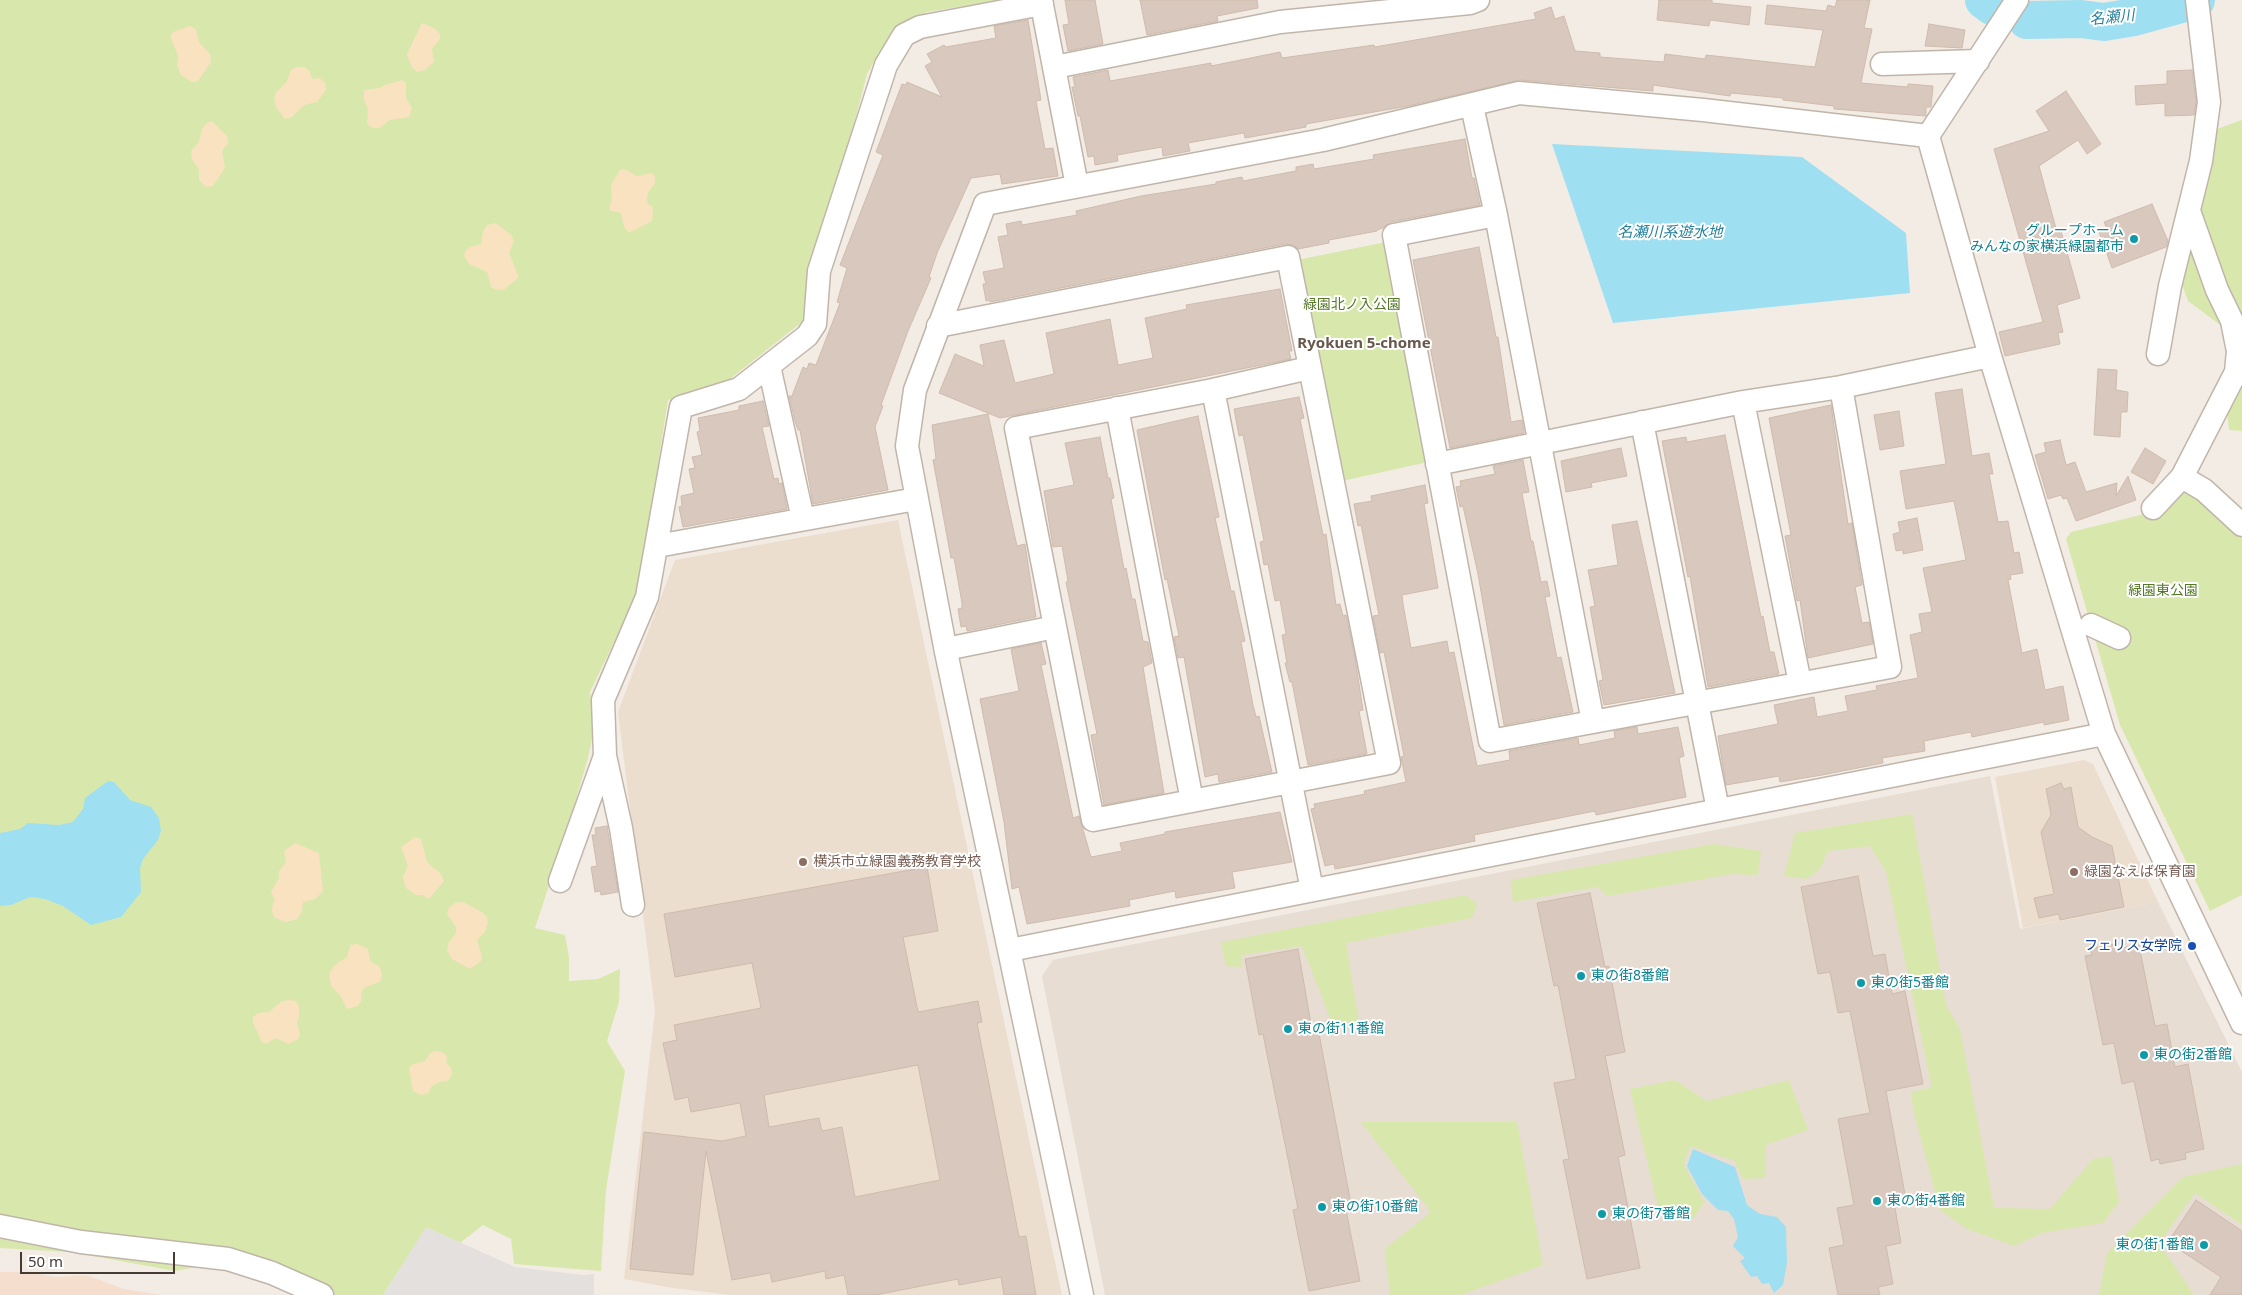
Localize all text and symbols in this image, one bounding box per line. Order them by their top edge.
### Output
water label: 名瀬川 [2089,7,2135,29]
place label: グループホーム みんなの家横浜緑園都市 [1970,223,2124,256]
water label: 名瀬川系遊水地 [1618,224,1722,242]
marker: グループホーム みんなの家横浜緑園都市 [2128,233,2140,245]
park label: 緑園北ノ入公園 [1303,297,1401,313]
district label: Ryokuen 5-chome [1297,335,1431,353]
park label: 緑園東公園 [2128,583,2198,599]
place label: 横浜市立緑園義務教育学校 [813,854,981,870]
marker: 横浜市立緑園義務教育学校 [797,856,809,868]
place label: 緑園なえば保育園 [2084,864,2196,880]
marker: 緑園なえば保育園 [2068,866,2080,878]
place label: フェリス女学院 [2084,938,2182,954]
marker: フェリス女学院 [2186,940,2198,952]
place label: 東の街8番館 [1591,968,1669,984]
marker: 東の街8番館 [1575,970,1587,982]
place label: 東の街5番館 [1871,975,1949,991]
marker: 東の街5番館 [1855,977,1867,989]
place label: 東の街11番館 [1298,1021,1384,1037]
marker: 東の街11番館 [1282,1023,1294,1035]
place label: 東の街2番館 [2154,1047,2232,1063]
marker: 東の街2番館 [2138,1049,2150,1061]
place label: 東の街4番館 [1887,1193,1965,1209]
marker: 東の街4番館 [1871,1195,1883,1207]
place label: 東の街10番館 [1332,1199,1418,1215]
marker: 東の街10番館 [1316,1201,1328,1213]
place label: 東の街7番館 [1612,1206,1690,1222]
marker: 東の街7番館 [1596,1208,1608,1220]
place label: 東の街1番館 [2116,1237,2194,1253]
marker: 東の街1番館 [2198,1239,2210,1251]
scale bar [22,1242,178,1274]
text: 50 m [28,1251,63,1271]

